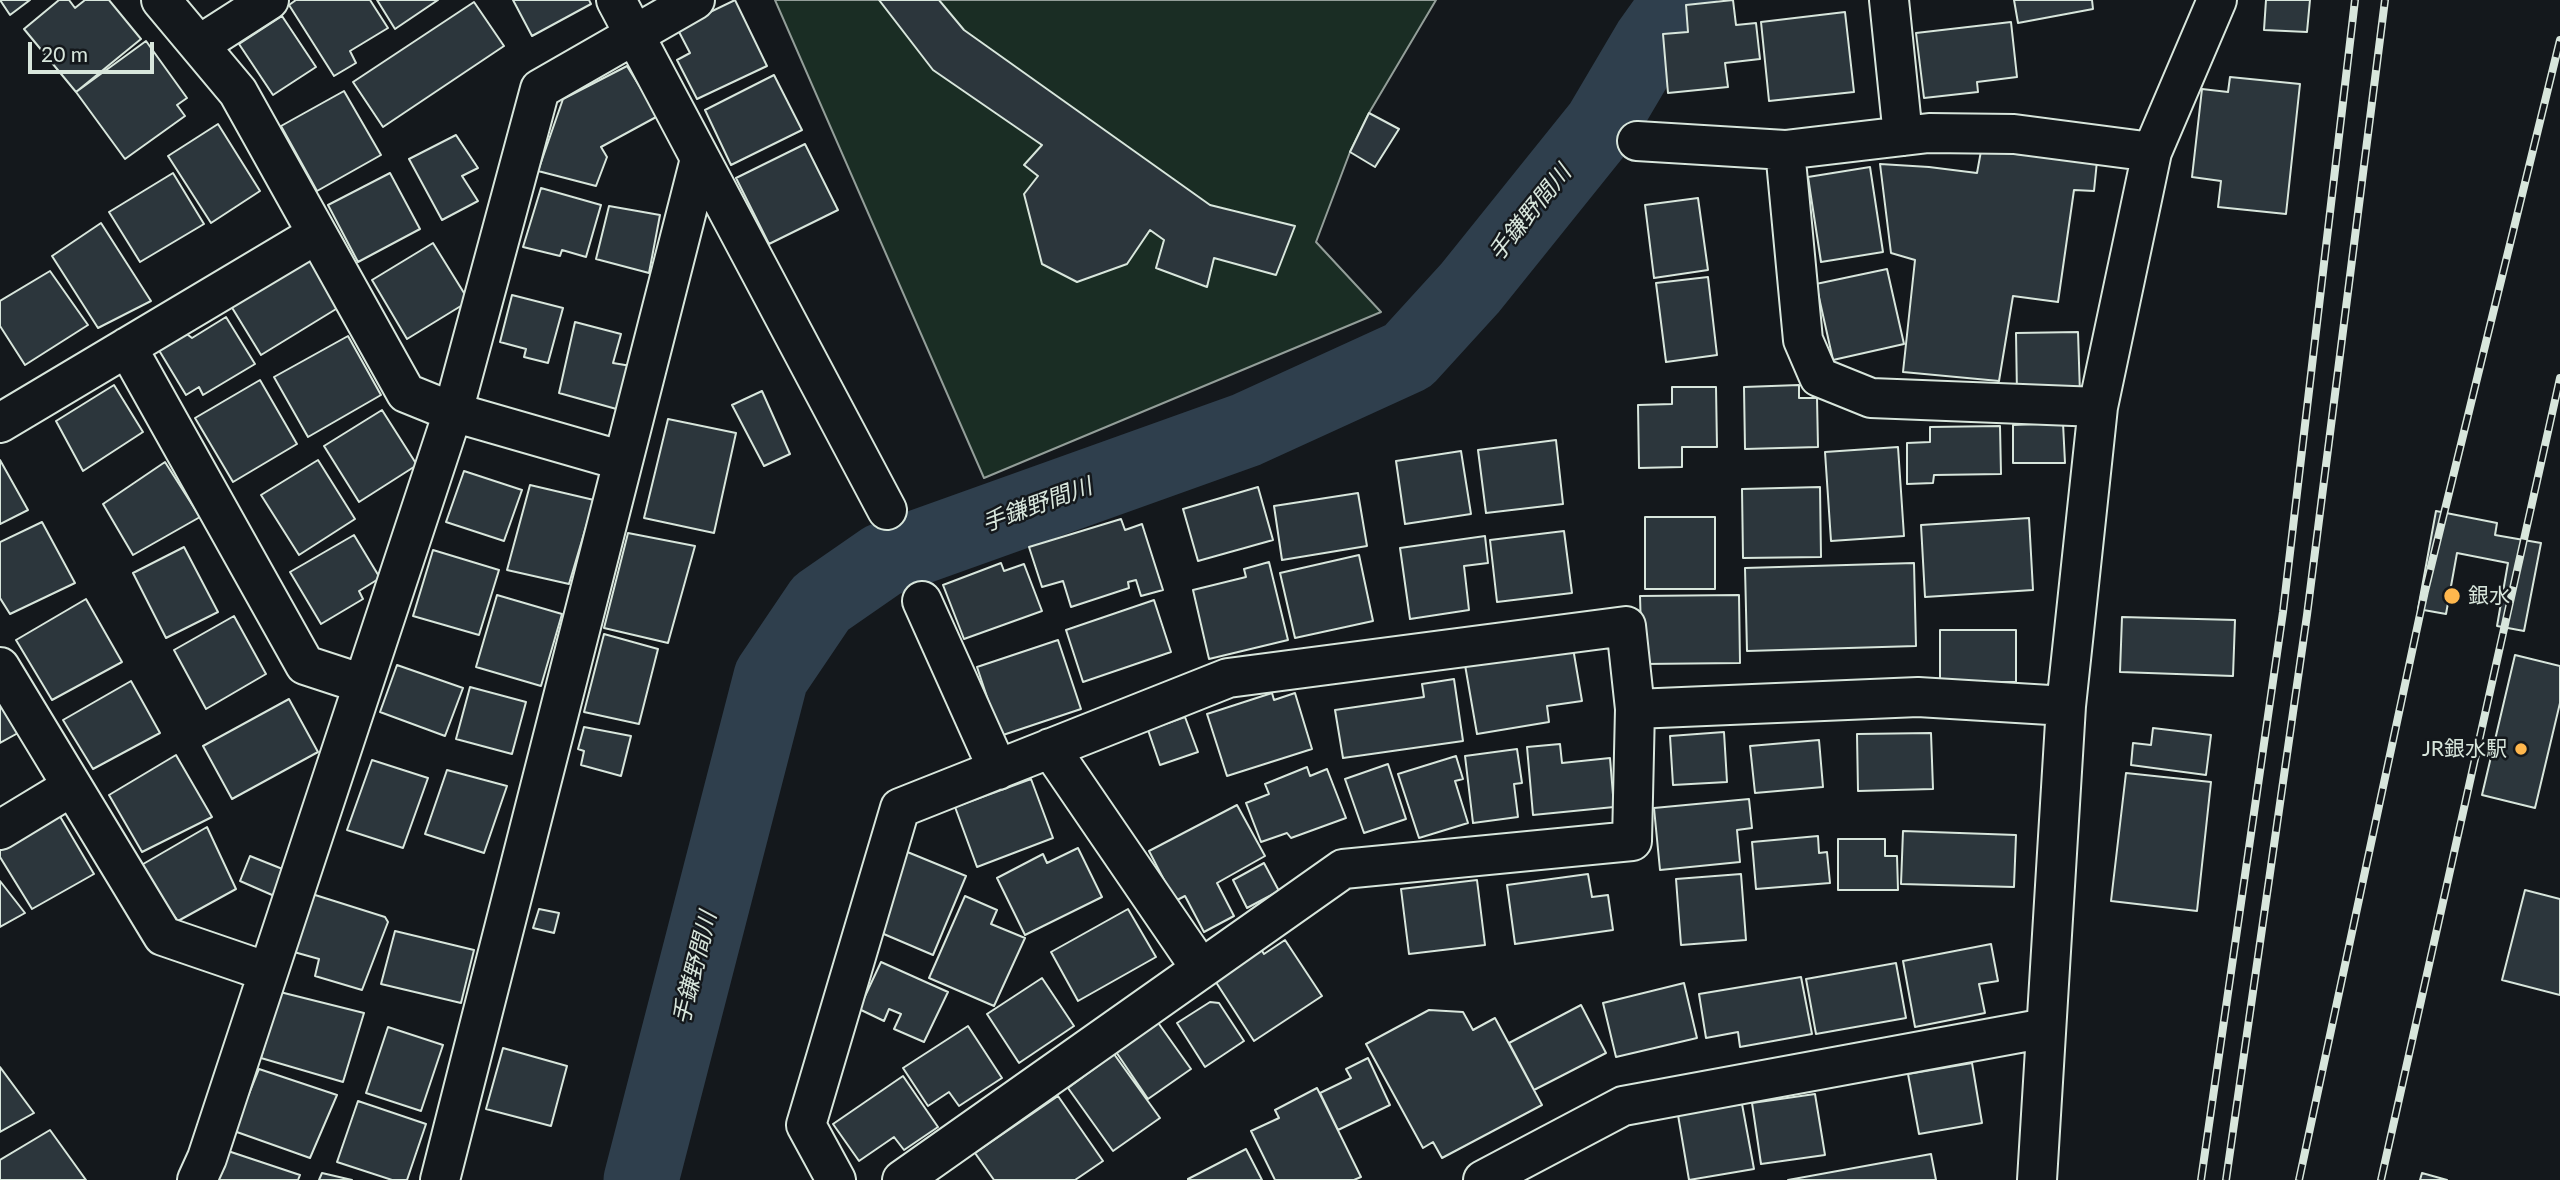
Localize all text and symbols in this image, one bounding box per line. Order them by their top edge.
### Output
scale bar [32,28,158,72]
text: 20 m [41,41,88,66]
water label: 手鎌野間川 [1483,160,1577,266]
water label: 手鎌野間川 [978,472,1096,538]
place label: 銀水 [2468,583,2510,609]
marker: 銀水 [2442,586,2462,606]
place label: JR銀水駅 [2422,736,2507,762]
marker: JR銀水駅 [2513,741,2529,757]
water label: 手鎌野間川 [668,909,722,1027]

